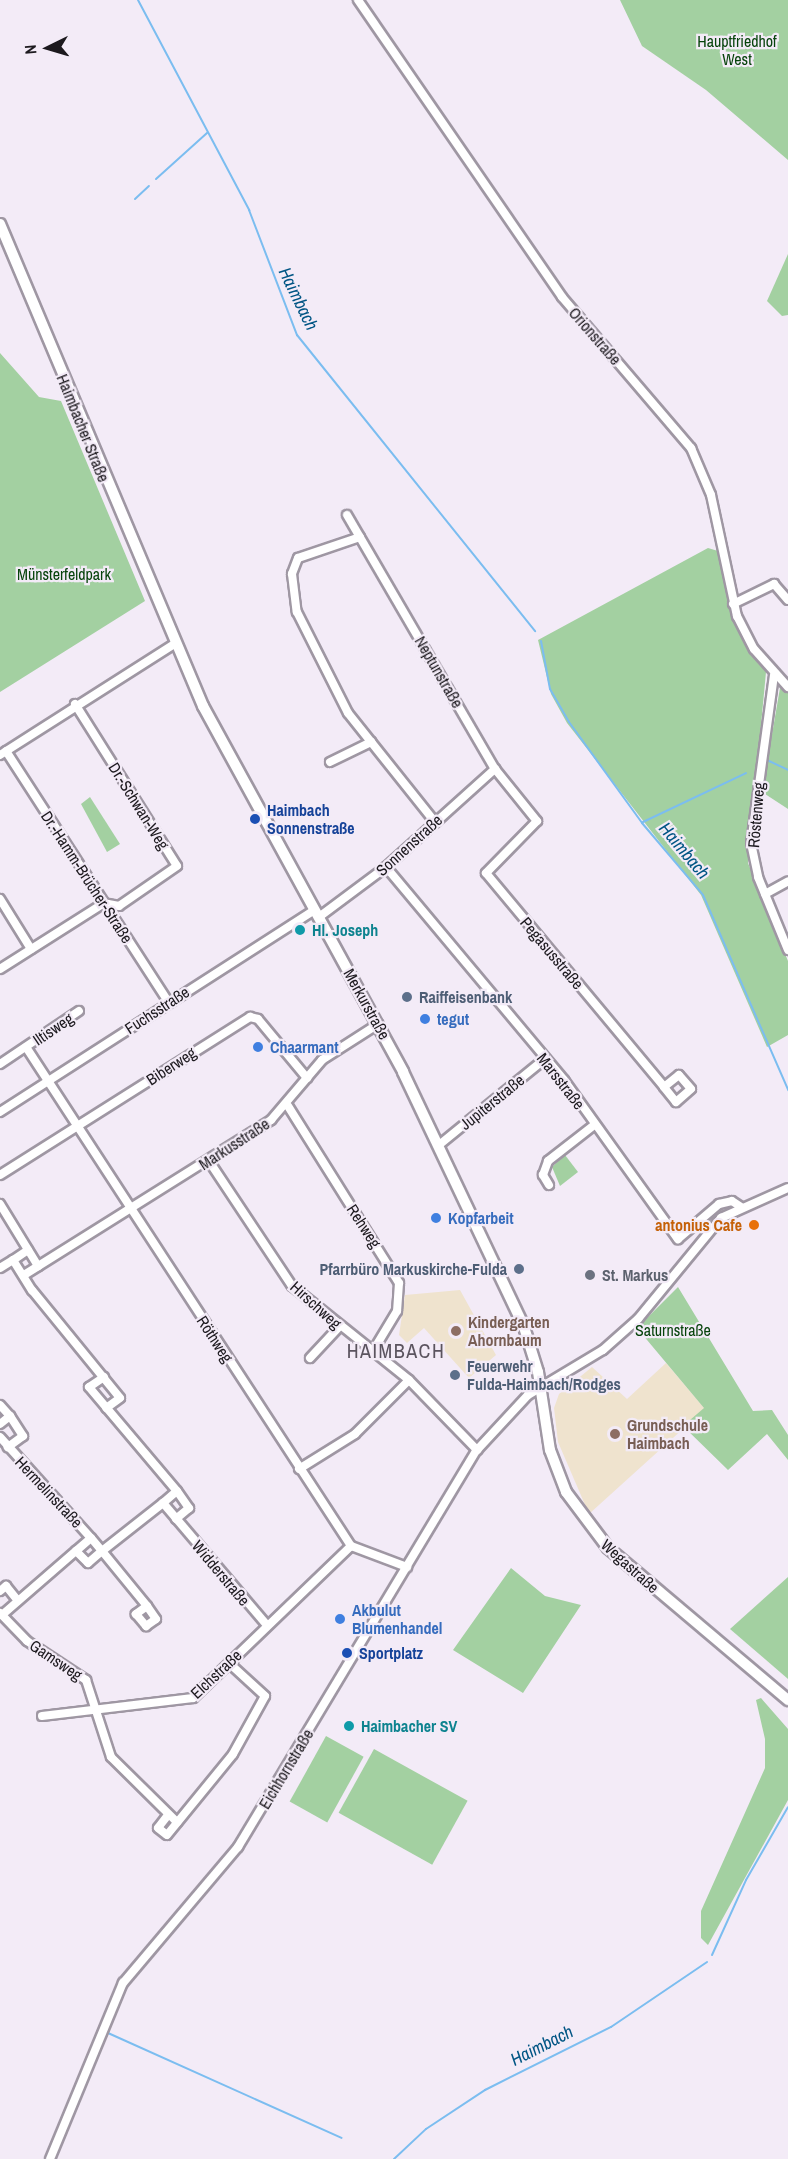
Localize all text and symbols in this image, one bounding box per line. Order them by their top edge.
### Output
north arrow [18,18,78,78]
park label: Hauptfriedhof West [697,31,777,69]
text: N [19,44,41,55]
water label: Haimbach [274,264,322,334]
street label: Orionstraße [565,303,625,369]
street label: Haimbacher Straße [53,371,113,485]
park label: Münsterfeldpark [17,564,111,584]
street label: Neptunstraße [411,633,467,711]
street label: Dr.-Schwan-Weg [105,759,173,853]
street label: Röstenweg [744,781,768,849]
place label: Haimbach Sonnenstraße [267,800,354,838]
street label: Dr.-Hamm-Brücher-Straße [37,807,137,947]
street label: Sonnenstraße [372,810,446,880]
marker: Haimbach Sonnenstraße [248,812,262,826]
water label: Haimbach [654,818,714,884]
street label: Pegasusstraße [516,913,588,993]
place label: Hl. Joseph [312,920,378,940]
marker: Hl. Joseph [293,923,307,937]
street label: Merkurstraße [340,965,394,1043]
street label: Fuchsstraße [121,982,193,1038]
place label: Raiffeisenbank [419,987,512,1007]
marker: Raiffeisenbank [400,990,414,1004]
street label: Iltisweg [29,1009,77,1049]
place label: tegut [437,1009,469,1029]
marker: tegut [418,1012,432,1026]
place label: Chaarmant [270,1037,339,1057]
marker: Chaarmant [251,1040,265,1054]
street label: Biberweg [143,1043,199,1089]
street label: Marsstraße [533,1049,589,1113]
street label: Jupiterstraße [456,1070,528,1134]
street label: Markusstraße [195,1114,273,1174]
street label: Rehweg [343,1201,385,1251]
place label: Kopfarbeit [448,1208,514,1228]
marker: Kopfarbeit [429,1211,443,1225]
place label: antonius Cafe [655,1215,742,1235]
marker: antonius Cafe [747,1218,761,1232]
place label: Pfarrbüro Markuskirche-Fulda [320,1259,507,1279]
marker: Pfarrbüro Markuskirche-Fulda [512,1262,526,1276]
place label: St. Markus [602,1265,668,1285]
marker: St. Markus [583,1268,597,1282]
street label: Hirschweg [287,1277,345,1333]
street label: Röthweg [193,1312,237,1366]
place label: Kindergarten Ahornbaum [468,1312,550,1350]
park label: Saturnstraße [635,1320,711,1340]
marker: Kindergarten Ahornbaum [449,1324,463,1338]
district label: HAIMBACH [347,1338,445,1362]
place label: Feuerwehr Fulda-Haimbach/Rodges [467,1356,621,1394]
marker: Feuerwehr Fulda-Haimbach/Rodges [448,1368,462,1382]
place label: Grundschule Haimbach [627,1415,708,1453]
marker: Grundschule Haimbach [608,1427,622,1441]
street label: Hermelinstraße [11,1452,87,1532]
street label: Wegastraße [597,1535,663,1597]
street label: Widderstraße [188,1536,254,1610]
place label: Akbulut Blumenhandel [352,1600,442,1638]
marker: Akbulut Blumenhandel [333,1612,347,1626]
street label: Gamsweg [26,1636,86,1684]
place label: Sportplatz [359,1643,423,1663]
street label: Elchstraße [187,1646,245,1702]
marker: Sportplatz [340,1646,354,1660]
place label: Haimbacher SV [361,1716,457,1736]
marker: Haimbacher SV [342,1719,356,1733]
street label: Eichhornstraße [255,1726,317,1812]
water label: Haimbach [507,2021,577,2071]

